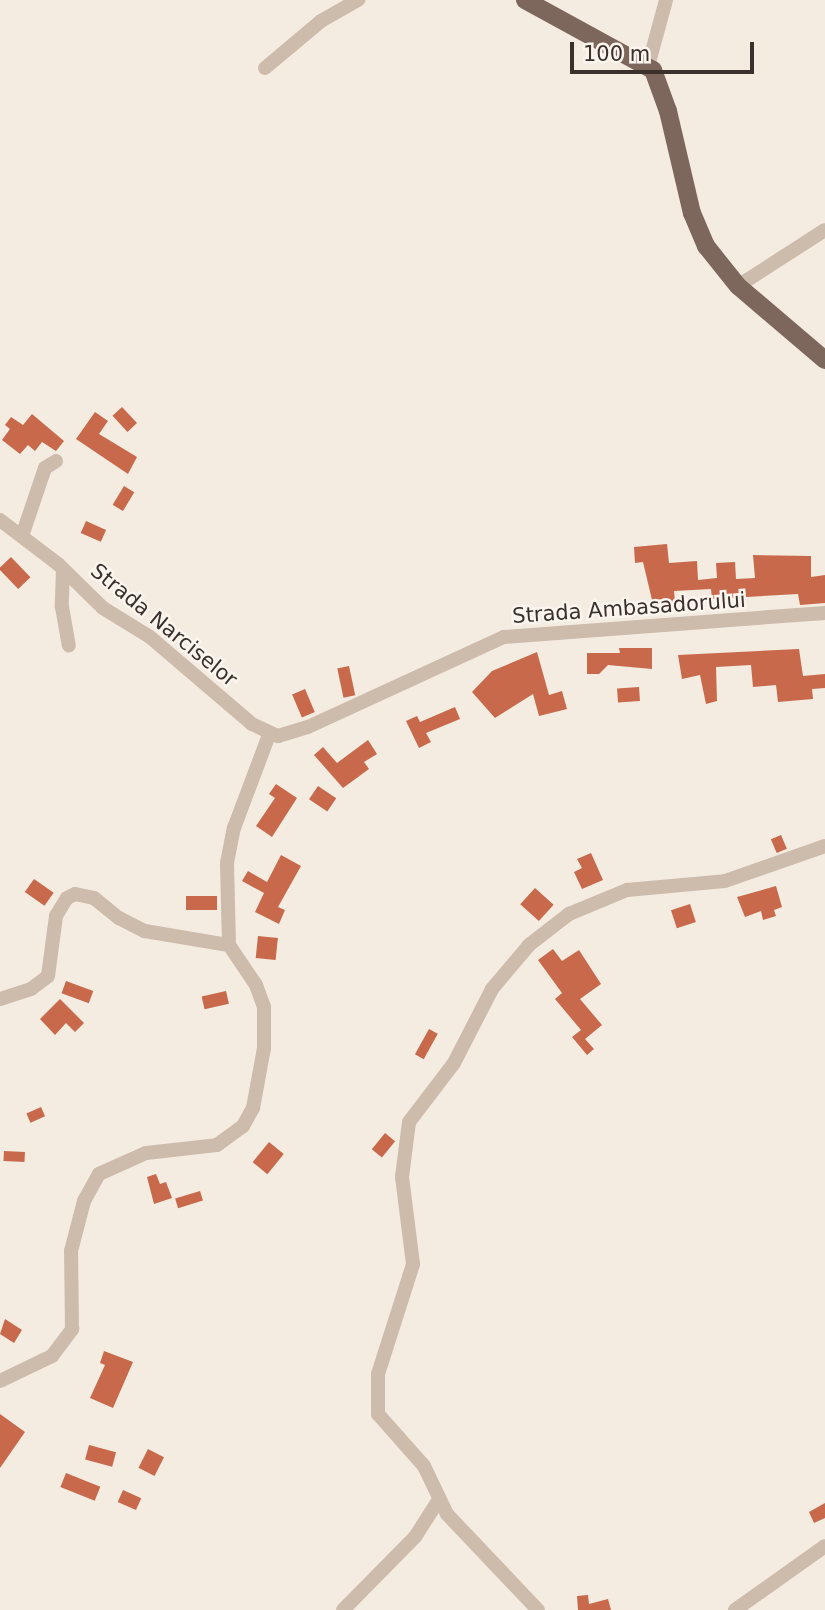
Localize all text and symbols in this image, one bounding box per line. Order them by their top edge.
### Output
scale bar [573,28,757,72]
text: 100 m [583,42,650,66]
street label: Strada Narciselor [86,558,242,692]
street label: Strada Ambasadorului [511,587,747,629]

